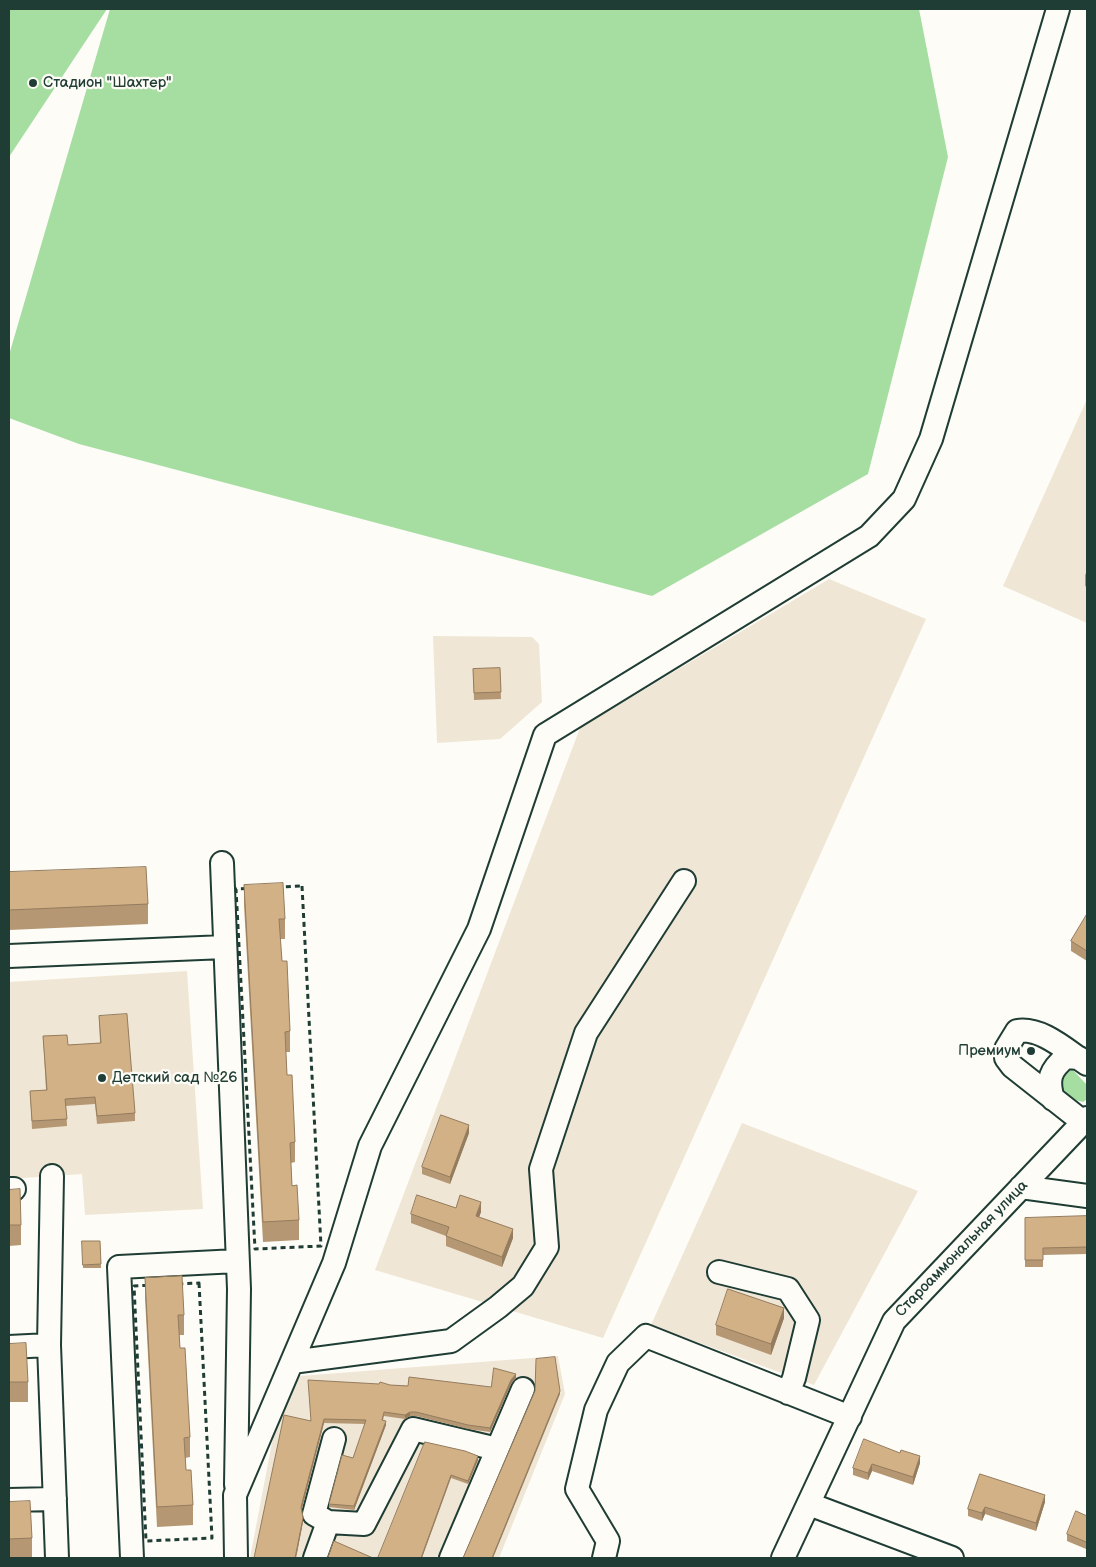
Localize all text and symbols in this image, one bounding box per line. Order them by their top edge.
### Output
place label: Стадион "Шахтер" [43,74,172,92]
marker: Стадион "Шахтер" [27,77,39,89]
place label: Премиум [958,1042,1021,1060]
marker: Премиум [1025,1045,1037,1057]
place label: Детский сад №26 [112,1069,237,1087]
marker: Детский сад №26 [96,1072,108,1084]
street label: Староаммональная улица [892,1177,1032,1321]

